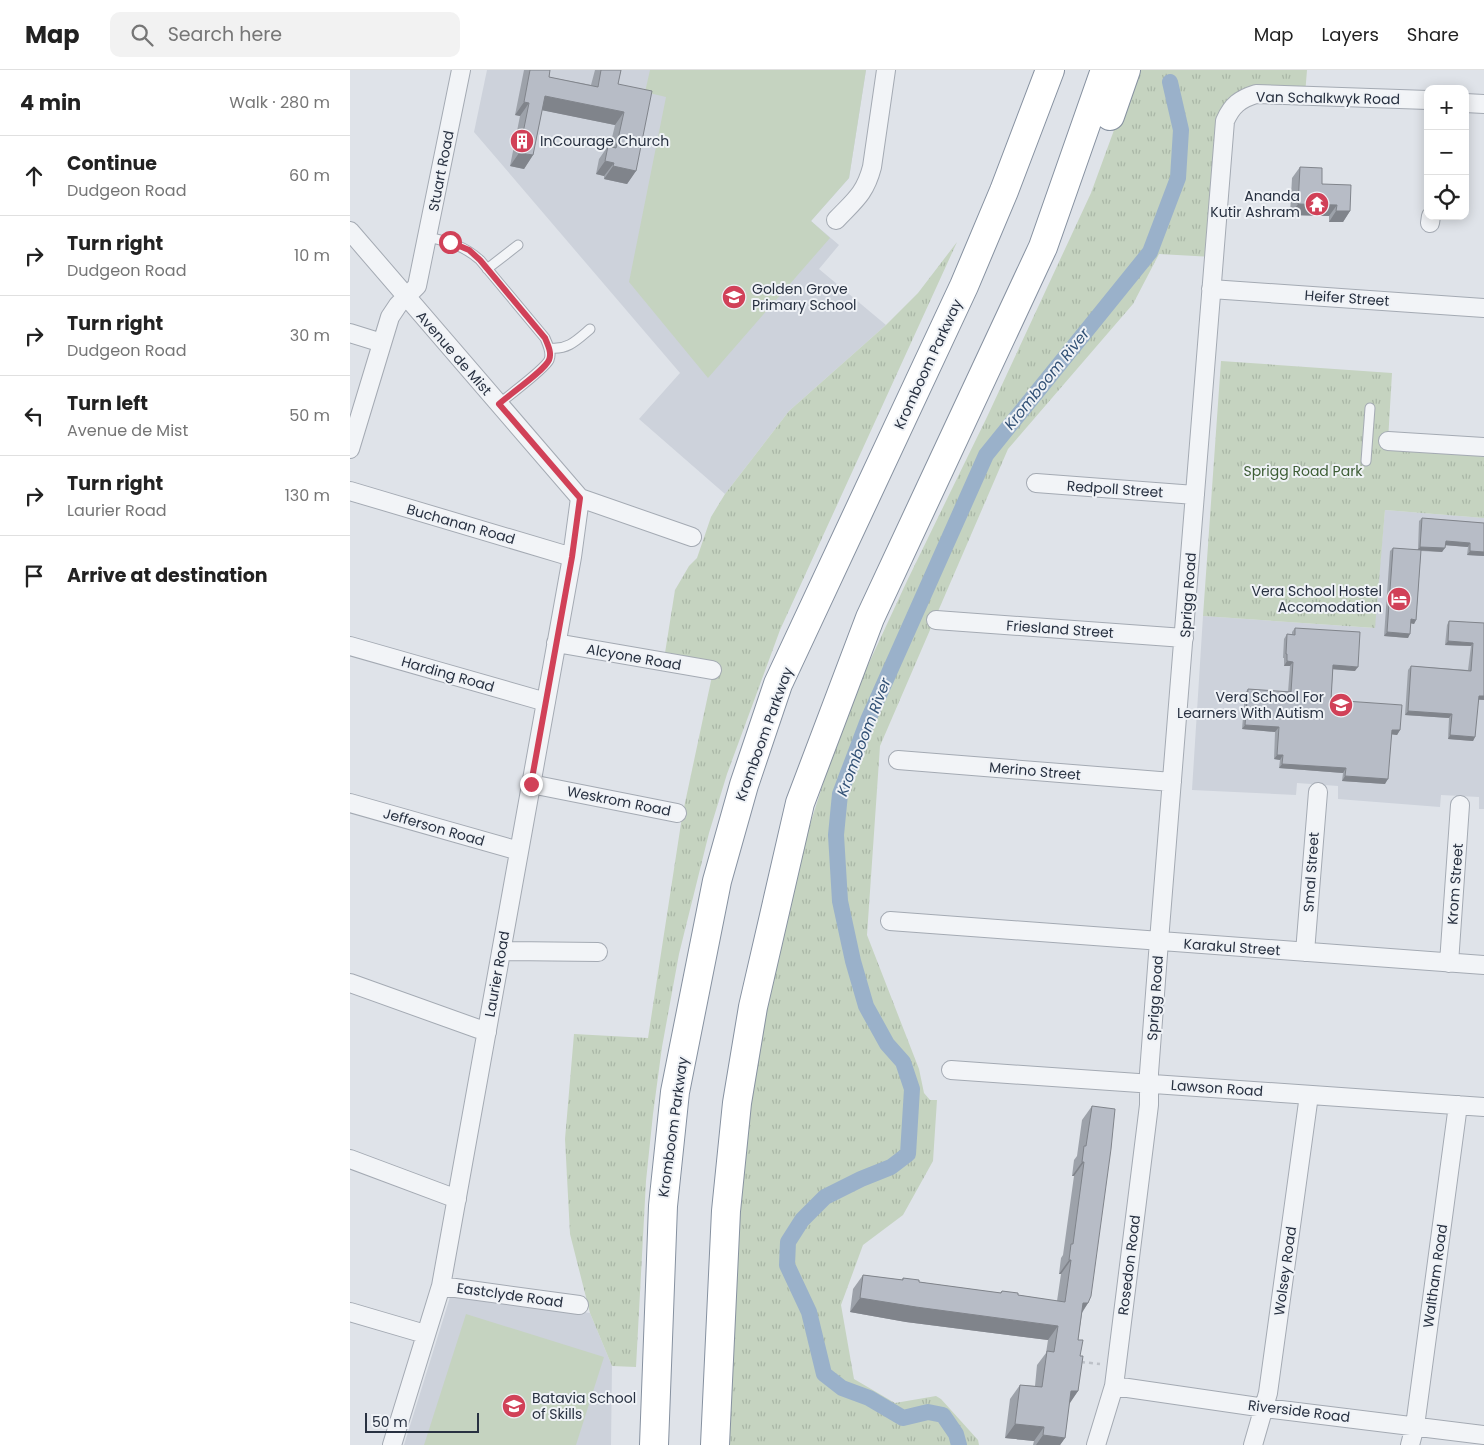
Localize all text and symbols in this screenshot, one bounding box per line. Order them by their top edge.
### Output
search box [110,12,460,57]
text: Map [25,18,80,51]
icon: search [128,21,156,49]
text: Search here [168,21,282,48]
text: Map [1254,22,1294,47]
text: Layers [1322,22,1379,47]
text: Share [1407,22,1459,47]
map controls [1424,85,1469,220]
button: + [1424,85,1469,130]
street label: Van Schalkwyk Road [1256,87,1400,109]
text: 4 min [20,88,81,117]
text: Walk · 280 m [229,91,330,114]
building icon: InCourage Church [509,128,535,154]
street label: Stuart Road [423,129,459,213]
button: − [1424,130,1469,175]
place label: InCourage Church [540,131,669,151]
text: Continue [67,150,157,177]
icon: ahead [20,162,48,190]
text: 60 m [289,164,330,187]
button: locate [1424,175,1469,220]
text: Dudgeon Road [67,179,186,202]
place label: Ananda Kutir Ashram [1210,186,1300,222]
temple icon: Ananda Kutir Ashram [1304,191,1330,217]
text: Turn right [67,230,163,257]
route start [439,231,462,254]
icon: right [20,242,48,270]
text: 10 m [294,244,330,267]
text: Dudgeon Road [67,259,186,282]
place label: Golden Grove Primary School [752,279,857,315]
school or university icon: Golden Grove Primary School [721,284,747,310]
street label: Heifer Street [1304,285,1390,311]
street label: Kromboom Parkway [889,296,967,432]
street label: Avenue de Mist [412,306,496,400]
text: Turn right [67,310,163,337]
icon: right [20,322,48,350]
water label: Kromboom River [999,323,1094,434]
text: 30 m [290,324,330,347]
text: Dudgeon Road [67,339,186,362]
text: Turn left [67,390,148,417]
icon: left [20,402,48,430]
text: 50 m [289,404,330,427]
text: Avenue de Mist [67,419,188,442]
park label: Sprigg Road Park [1243,461,1363,481]
text: Turn right [67,470,163,497]
street label: Redpoll Street [1066,476,1164,502]
icon: right [20,482,48,510]
text: 130 m [285,484,330,507]
text: Laurier Road [67,499,167,522]
street label: Buchanan Road [404,499,518,549]
street label: Sprigg Road [1175,552,1201,638]
icon: arrive [20,562,48,590]
text: Arrive at destination [67,562,268,589]
place label: Vera School Hostel Accomodation [1251,581,1382,617]
hotel icon: Vera School Hostel Accomodation [1386,586,1412,612]
street label: Friesland Street [1006,615,1114,643]
street label: Alcyone Road [585,639,683,675]
street label: Harding Road [399,651,497,697]
street label: Kromboom Parkway [730,664,798,804]
water label: Kromboom River [831,674,896,799]
place label: Vera School For Learners With Autism [1177,687,1324,723]
school or university icon: Vera School For Learners With Autism [1328,692,1354,718]
street label: Merino Street [988,757,1082,785]
route end [520,773,543,796]
street label: Weskrom Road [565,781,673,821]
street label: Jefferson Road [381,803,487,851]
street label: Smal Street [1298,831,1324,913]
street label: Krom Street [1442,843,1468,925]
street label: Laurier Road [480,929,514,1019]
street label: Karakul Street [1183,934,1281,960]
street label: Sprigg Road [1142,955,1168,1041]
street label: Kromboom Parkway [653,1056,693,1198]
street label: Lawson Road [1170,1075,1264,1101]
street label: Rosedon Road [1113,1214,1145,1316]
street label: Waltham Road [1418,1223,1452,1329]
street label: Wolsey Road [1269,1225,1301,1317]
street label: Eastclyde Road [456,1278,564,1312]
place label: Batavia School of Skills [532,1388,636,1424]
school or university icon: Batavia School of Skills [501,1393,527,1419]
street label: Riverside Road [1247,1395,1351,1427]
scale bar [365,1410,479,1433]
text: 50 m [372,1412,408,1432]

